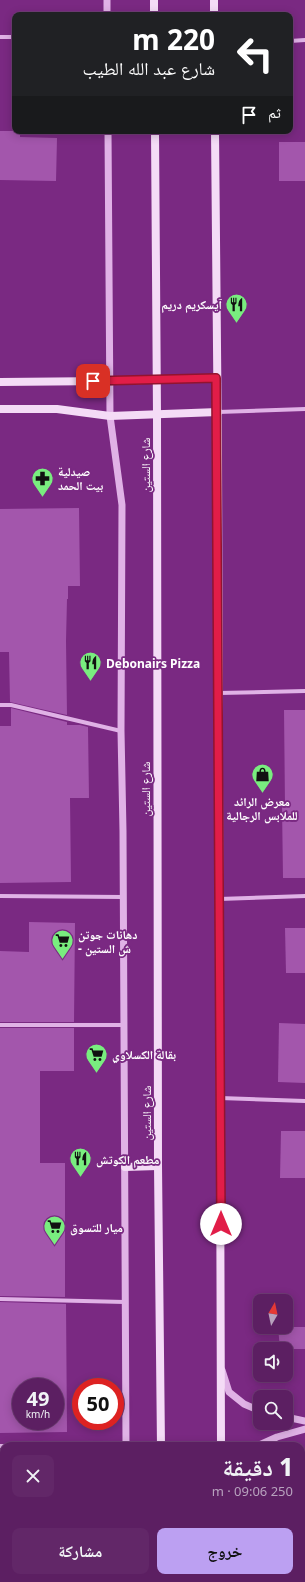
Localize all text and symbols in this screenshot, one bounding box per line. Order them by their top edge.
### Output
text: 220 m [132,20,215,58]
icon: left [229,28,281,80]
text: شارع عبد الله الطيب [83,56,215,80]
text: ثم [268,102,281,122]
icon: arrive [238,104,260,126]
restaurant icon: آيسكريم دريم [224,291,250,324]
place label: آيسكريم دريم [161,296,223,313]
pin [76,364,110,398]
icon: arrive [82,370,104,392]
street label: شارع الستين [137,437,154,492]
place label: صيدلية بيت الحمد [58,463,103,494]
pharmacy icon: صيدلية بيت الحمد [29,465,55,498]
restaurant icon: Debonairs Pizza [78,650,104,683]
place label: Debonairs Pizza [106,655,200,672]
street label: شارع الستين [137,761,154,816]
shop icon: معرض الرائد للملابس الرجالية [249,761,275,794]
place label: معرض الرائد للملابس الرجالية [226,793,298,824]
place label: دهانات جوتن - ش الستين [78,926,137,957]
supermarket icon: دهانات جوتن - ش الستين [49,928,75,961]
supermarket icon: بقالة الكسلاوي [84,1041,110,1074]
place label: بقالة الكسلاوي [112,1046,176,1064]
street label: شارع الستين [138,1085,155,1140]
restaurant icon: مطعم الكوتش [67,1146,93,1179]
place label: مطعم الكوتش [96,1151,160,1168]
position arrow [200,1203,242,1245]
supermarket icon: ميار للتسوق [42,1214,68,1247]
place label: ميار للتسوق [70,1219,123,1236]
north arrow [253,1294,293,1334]
map controls [253,1294,293,1430]
button: sound [253,1342,293,1382]
speed limit sign: 50 [72,1378,124,1430]
text: 49 [27,1385,49,1412]
button: search [253,1390,293,1430]
text: km/h [26,1407,50,1421]
text: 1 دقيقة [222,1450,293,1483]
button: close [12,1455,54,1497]
text: 250 m · 09:06 [212,1482,293,1500]
button: مشاركة [12,1528,149,1574]
button: خروج [157,1528,293,1574]

